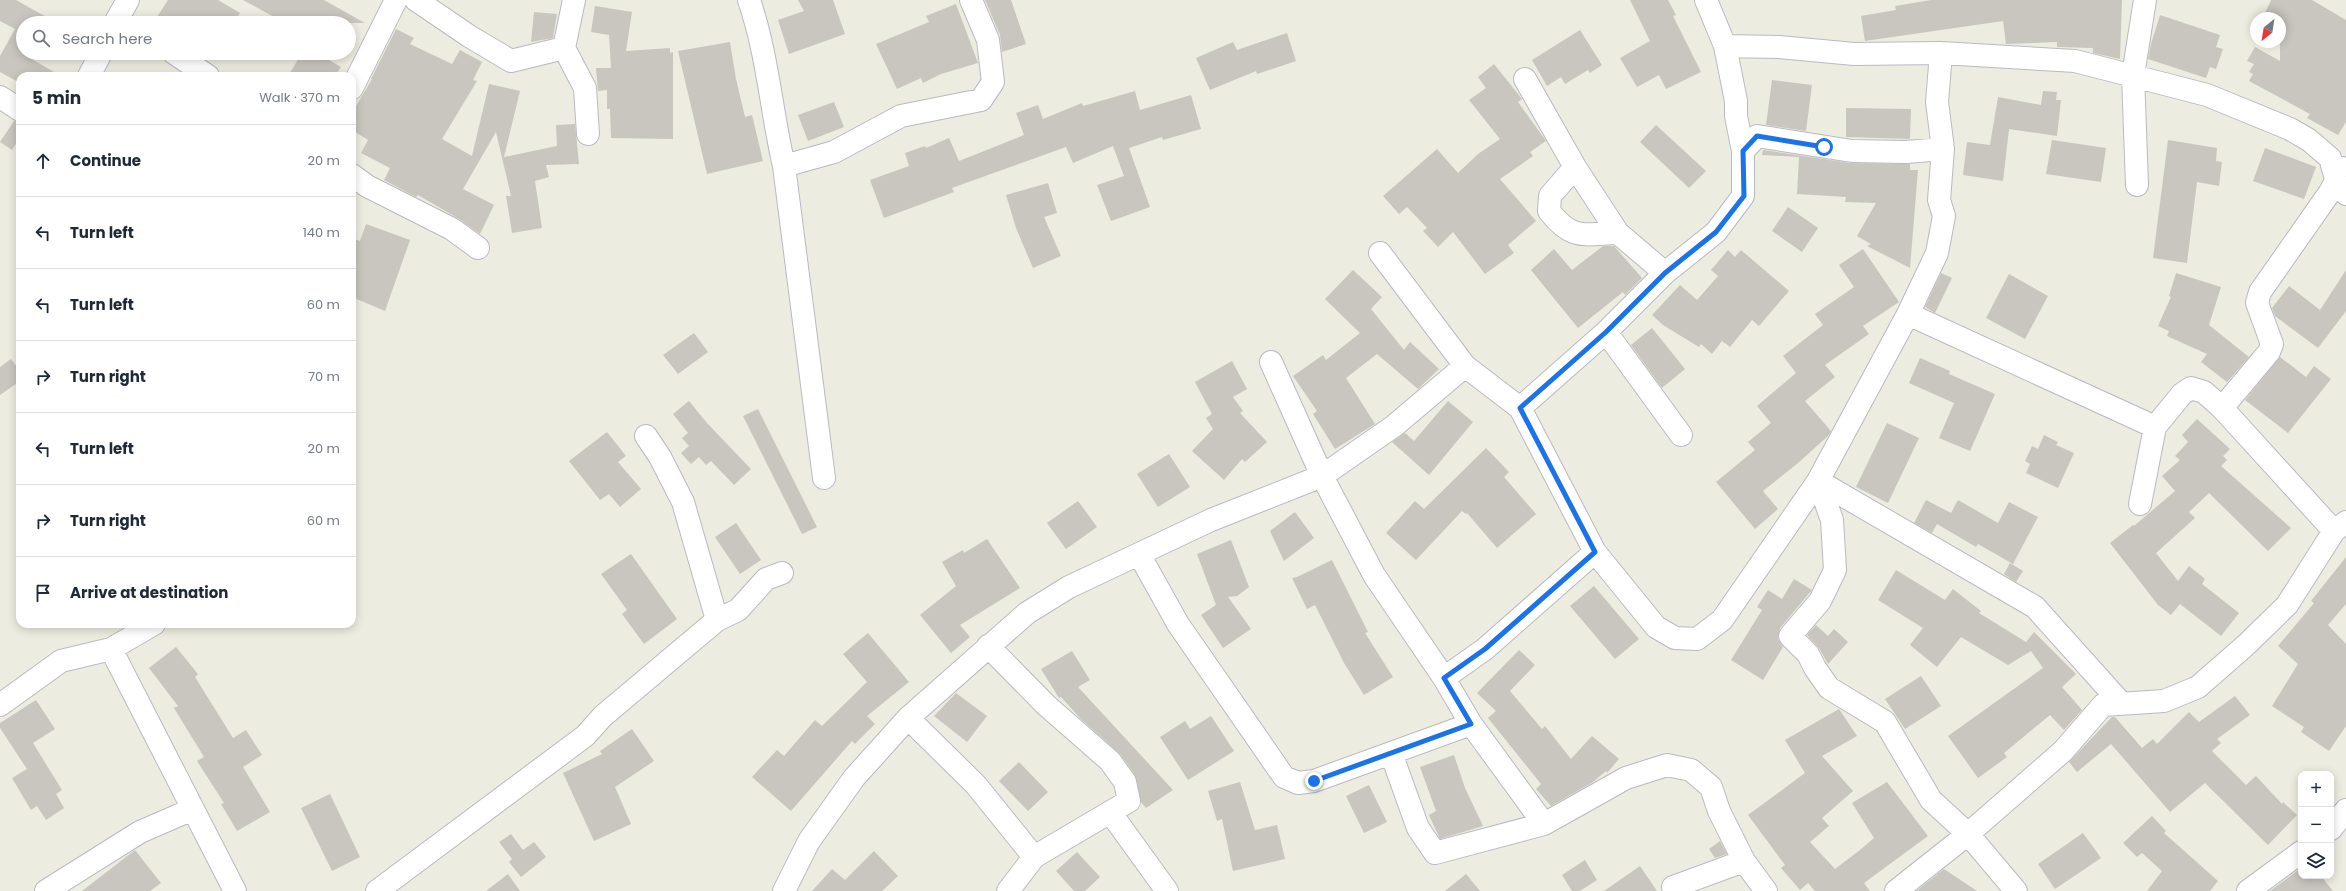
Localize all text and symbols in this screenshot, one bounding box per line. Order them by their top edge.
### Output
north arrow [2250,12,2286,48]
search box [16,16,356,60]
icon: search [30,27,52,49]
text: Search here [62,28,152,49]
text: 5 min [32,86,81,110]
text: Walk · 370 m [259,88,340,107]
route start [1815,138,1833,156]
icon: ahead [32,150,54,172]
text: Continue [70,150,141,171]
text: 20 m [307,151,340,170]
icon: left [32,222,54,244]
text: Turn left [70,222,134,243]
text: 140 m [303,223,340,242]
icon: left [32,294,54,316]
text: Turn left [70,294,134,315]
text: 60 m [307,295,340,314]
icon: right [32,366,54,388]
text: Turn right [70,366,146,387]
text: 70 m [308,367,340,386]
icon: left [32,438,54,460]
text: Turn left [70,438,134,459]
text: 20 m [307,439,340,458]
icon: right [32,510,54,532]
text: Turn right [70,510,146,531]
text: 60 m [307,511,340,530]
icon: arrive [32,582,54,604]
text: Arrive at destination [70,582,228,603]
map controls [2298,771,2334,879]
button: + [2298,771,2334,807]
route end [1305,772,1323,790]
button: − [2298,807,2334,843]
button: layers [2298,843,2334,879]

